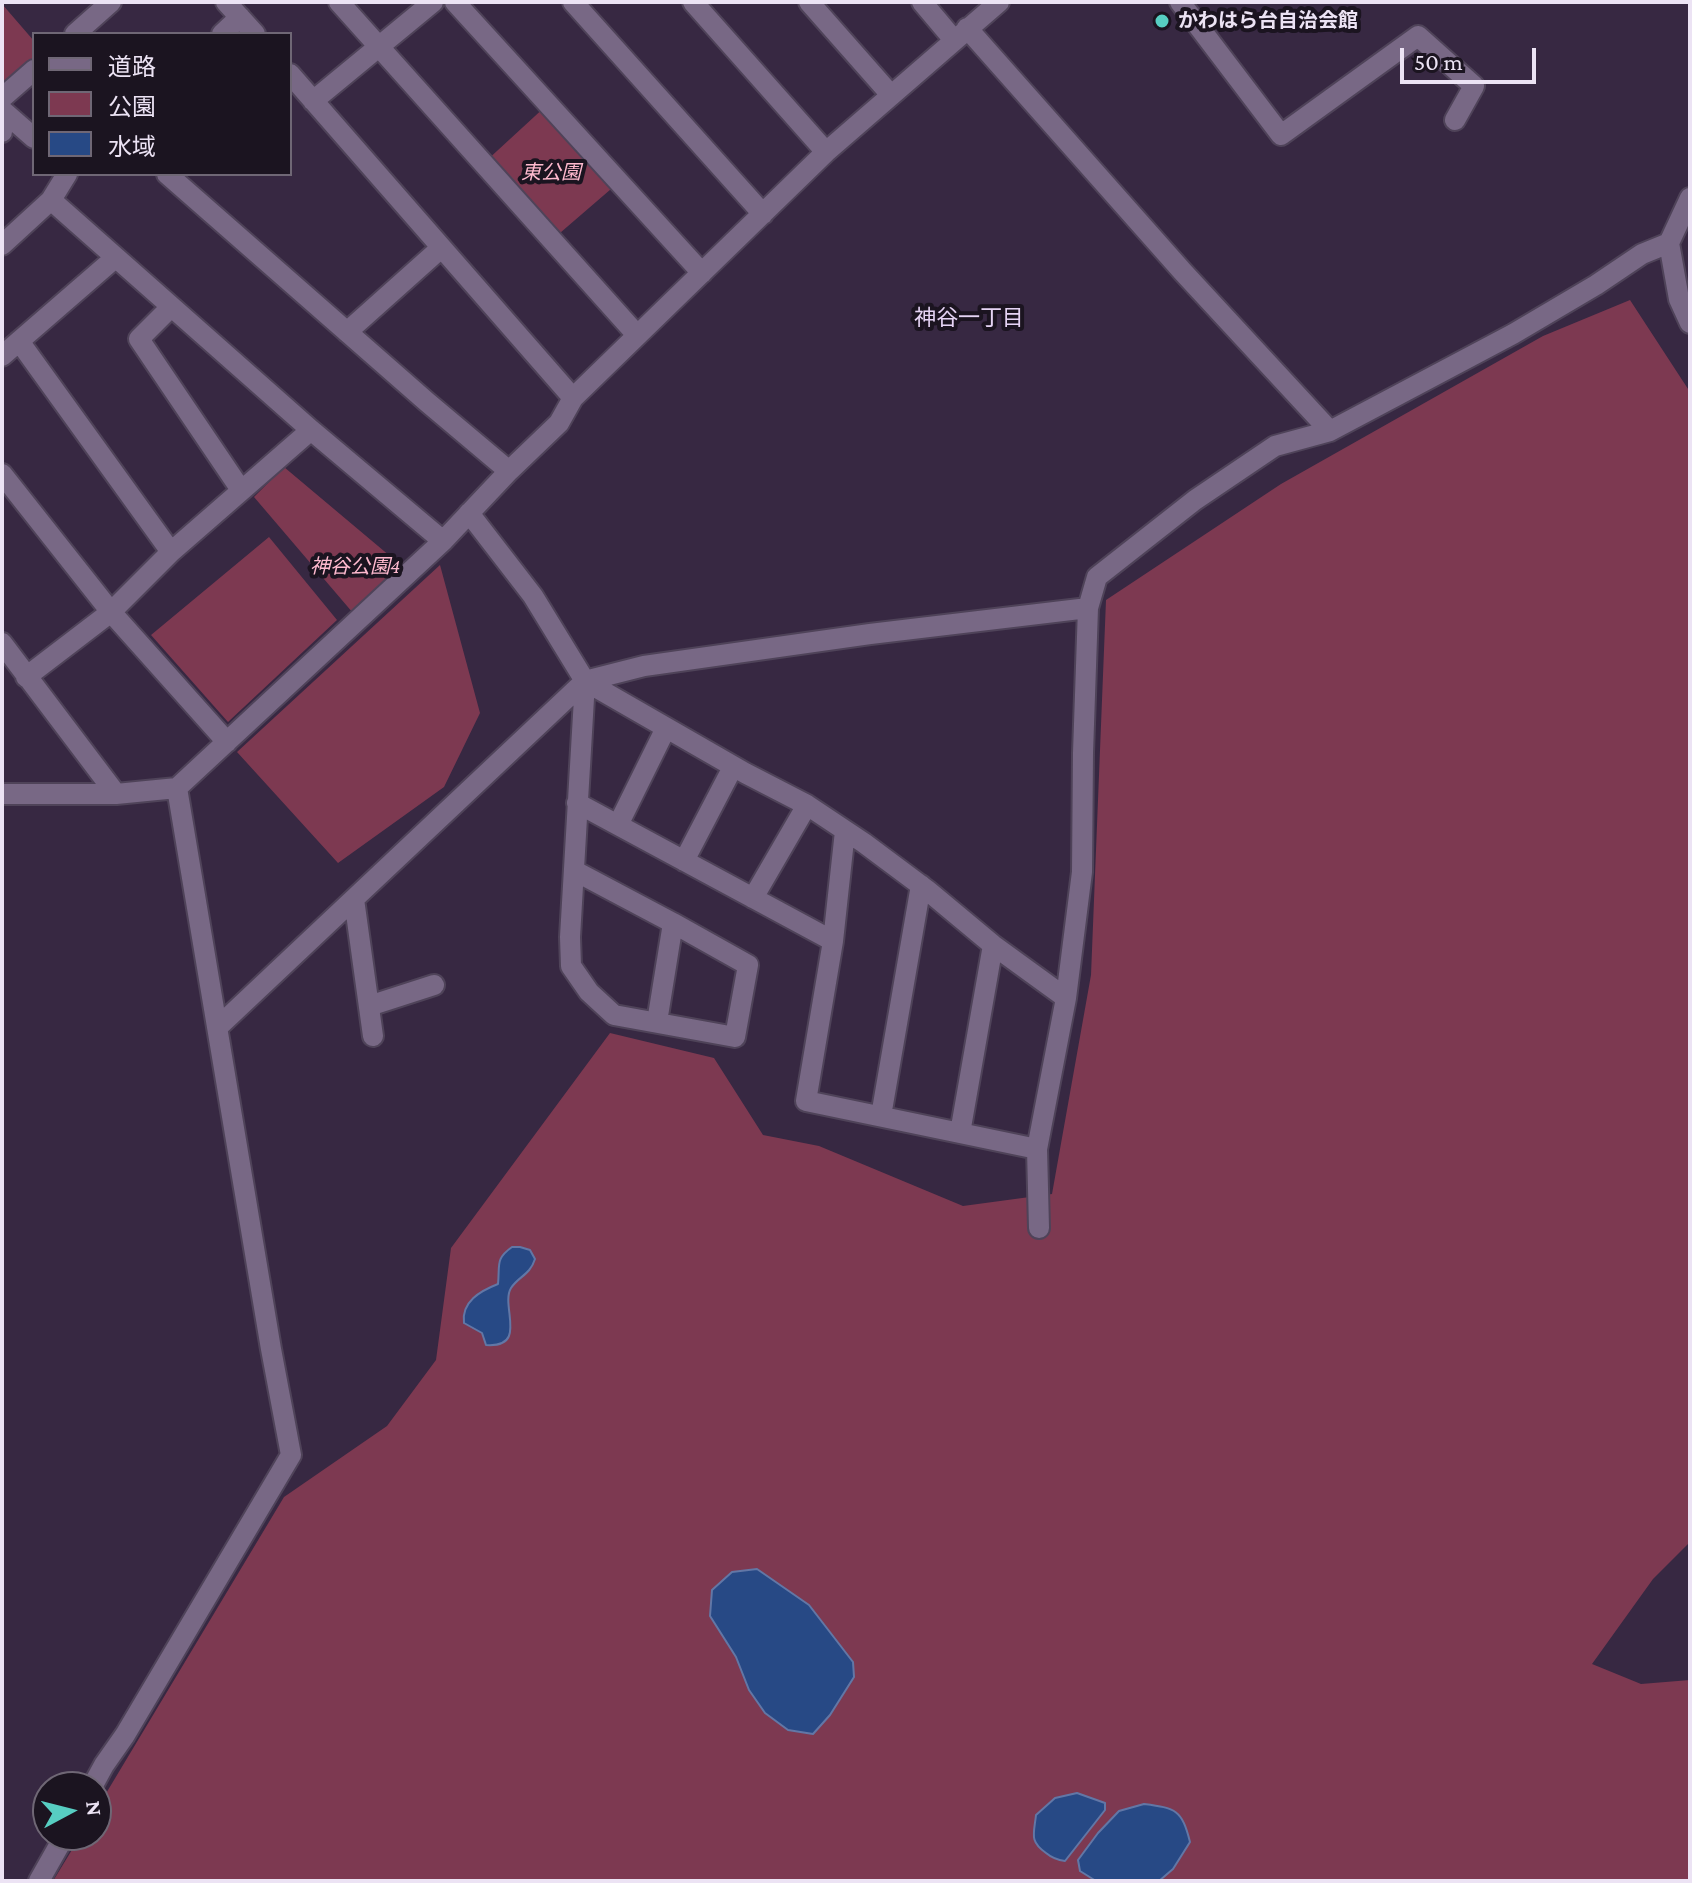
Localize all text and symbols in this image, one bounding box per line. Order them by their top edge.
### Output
place label: かわはら台自治会館 [1178,9,1358,33]
marker: かわはら台自治会館 [1153,12,1171,30]
legend [32,32,292,176]
scale bar [1404,32,1540,82]
text: 50 m [1414,48,1463,75]
text: 道路 [108,53,156,80]
text: 公園 [108,93,156,120]
text: 水域 [108,133,156,160]
park label: 東公園 [521,161,581,185]
district label: 神谷一丁目 [914,305,1024,331]
park label: 神谷公園4 [310,555,400,579]
north arrow [32,1771,112,1851]
text: N [81,1799,108,1817]

